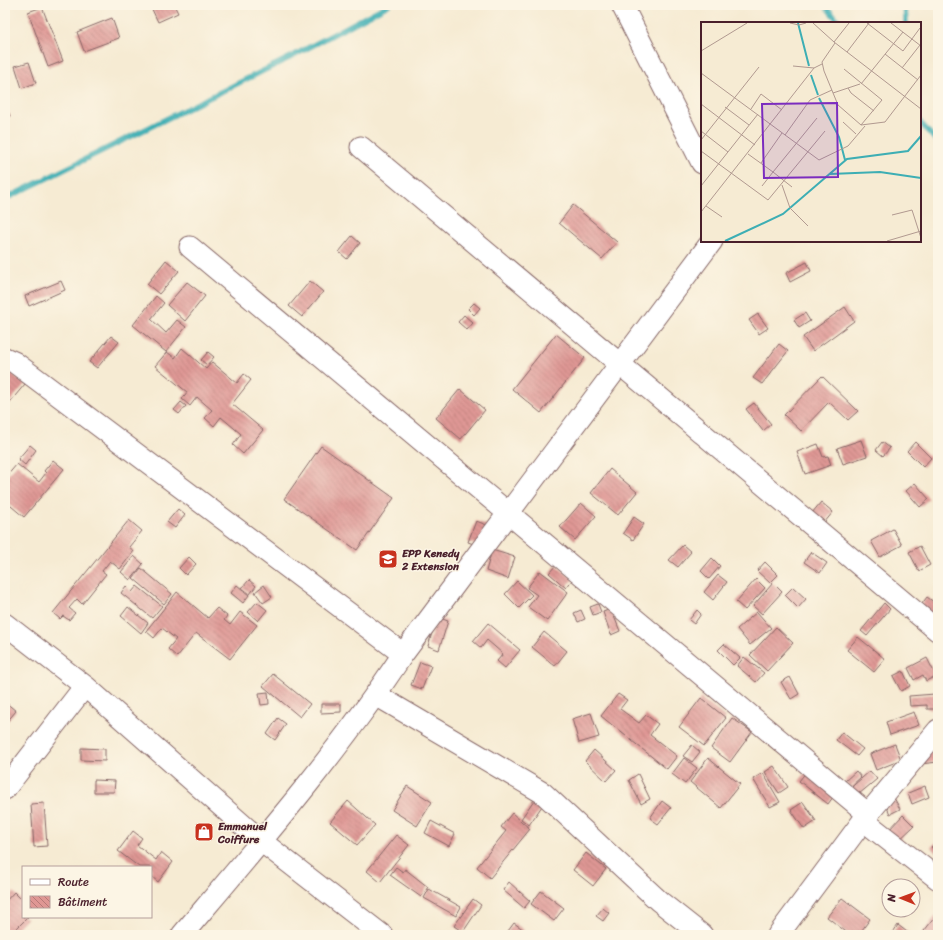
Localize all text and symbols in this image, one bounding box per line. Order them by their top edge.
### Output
inset map [701,22,921,242]
place label: EPP Kenedy 2 Extension [401,544,460,576]
school or university icon: EPP Kenedy 2 Extension [377,548,399,570]
place label: Emmanuel Coiffure [217,817,268,849]
shop icon: Emmanuel Coiffure [193,821,215,843]
legend [22,866,152,918]
text: Route [58,871,89,893]
north arrow [881,878,921,918]
text: Bâtiment [58,891,107,913]
text: N [882,893,901,903]

